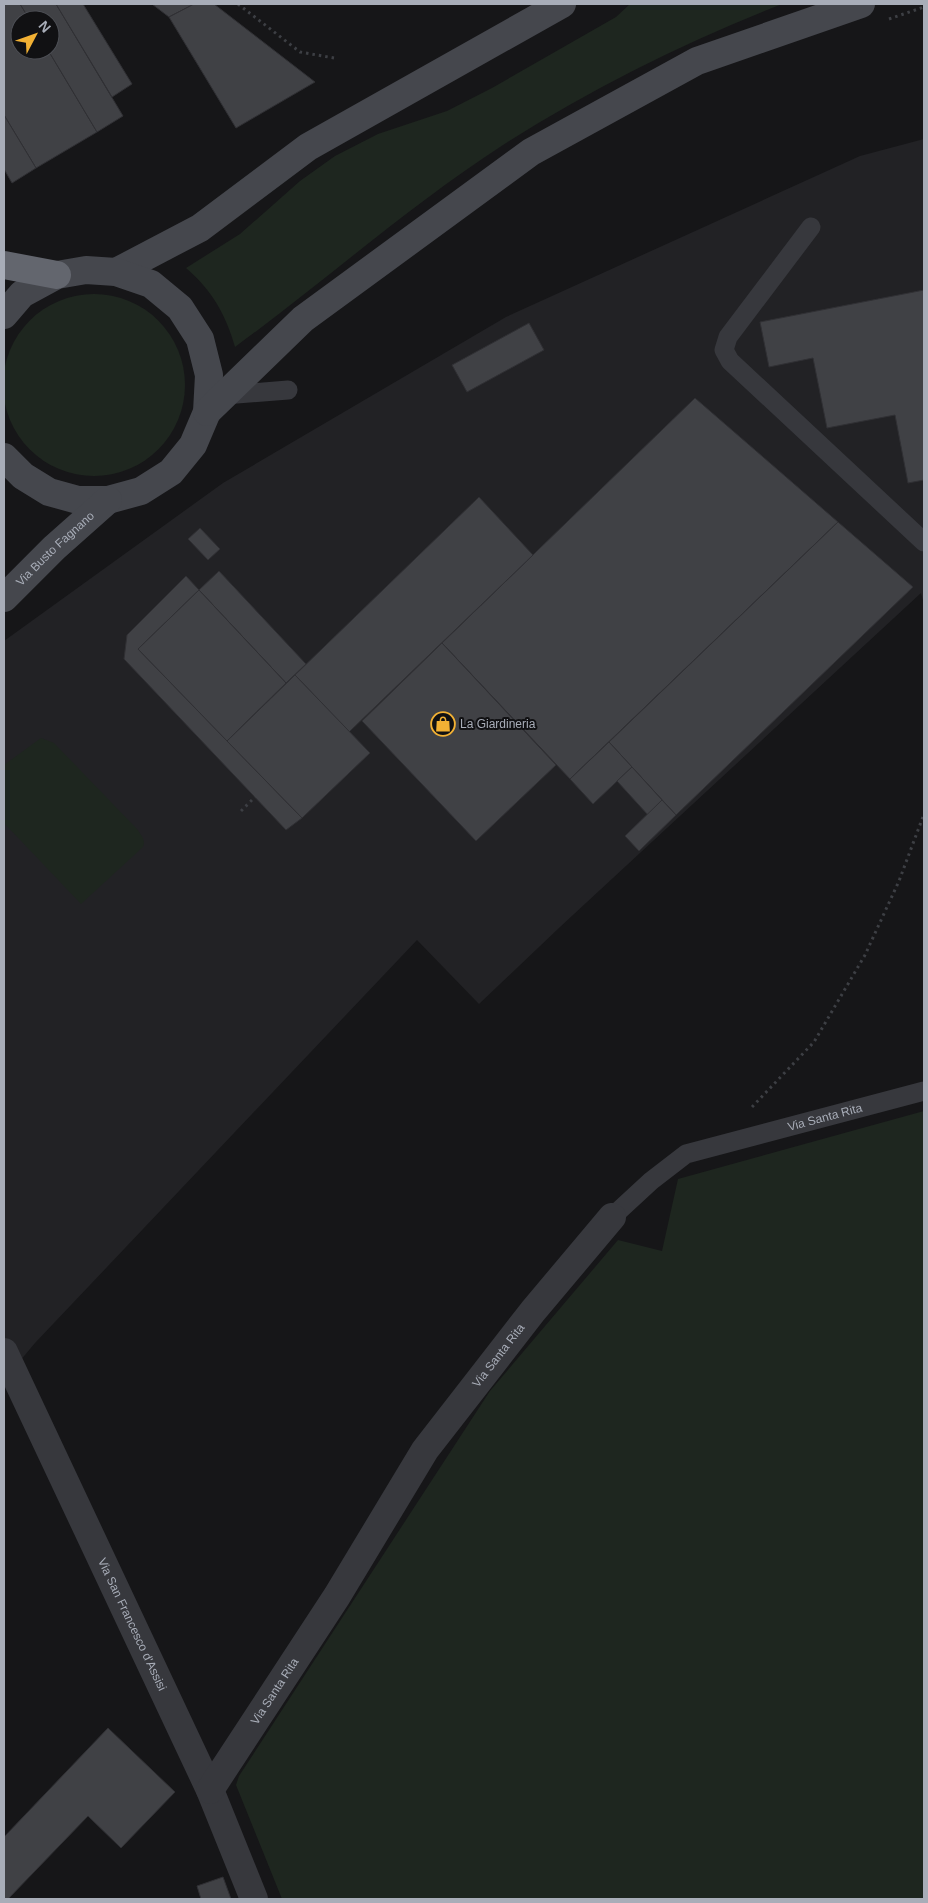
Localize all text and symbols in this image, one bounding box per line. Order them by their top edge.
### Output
north arrow [10,10,60,60]
text: N [35,17,54,36]
street label: Via Busto Fagnano [13,508,97,589]
shop icon: La Giardineria [430,711,456,737]
place label: La Giardineria [460,717,536,731]
street label: Via Santa Rita [786,1101,864,1134]
street label: Via Santa Rita [469,1321,528,1390]
street label: Via San Francesco d'Assisi [95,1556,169,1693]
street label: Via Santa Rita [248,1655,302,1727]

